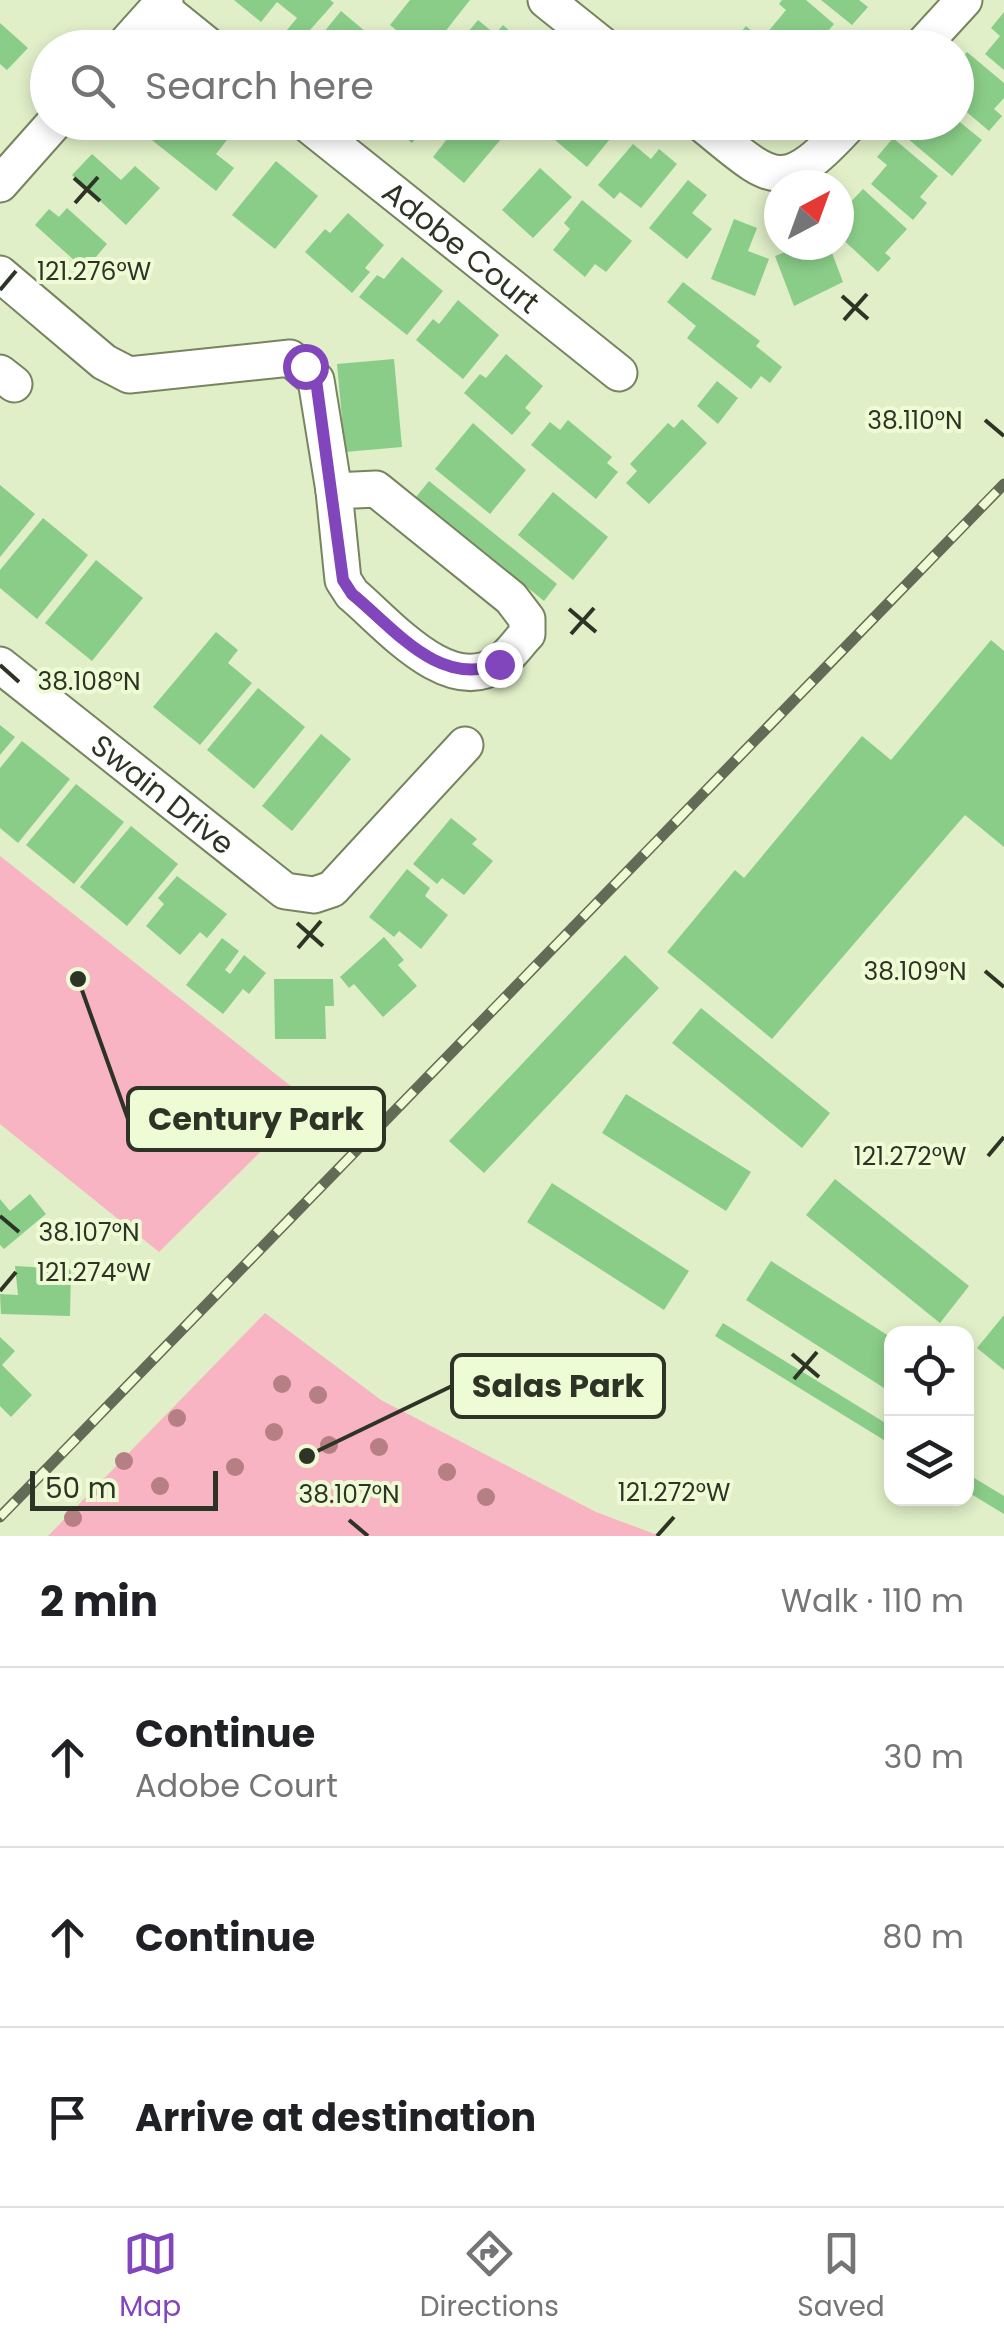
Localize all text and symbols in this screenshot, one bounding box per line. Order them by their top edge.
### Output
search box [30,30,974,140]
icon: search [65,58,120,113]
text: Search here [145,59,374,112]
north arrow [764,170,854,260]
street label: Adobe Court [373,171,549,323]
text: 121.276°W [37,254,151,289]
route start [283,344,329,390]
text: 38.110°N [867,403,963,438]
route end [477,642,523,688]
text: 38.108°N [37,664,141,699]
street label: Swain Drive [82,724,244,865]
text: 38.109°N [863,954,967,989]
callout: Century Park [128,1088,384,1150]
text: Century Park [148,1096,364,1141]
text: 121.272°W [854,1139,966,1174]
text: 38.107°N [39,1215,139,1250]
text: 121.274°W [37,1255,151,1290]
map controls [884,1326,974,1506]
button: locate [884,1326,974,1416]
callout: Salas Park [452,1355,664,1417]
text: Salas Park [472,1363,644,1408]
button: layers [884,1416,974,1506]
scale bar [30,1466,218,1510]
text: 50 m [45,1469,116,1508]
text: 121.272°W [618,1475,730,1510]
text: 38.107°N [299,1477,399,1512]
text: 2 min [40,1572,158,1631]
text: Walk · 110 m [781,1578,964,1623]
text: Continue [135,1707,315,1760]
icon: ahead [40,1730,95,1785]
text: 30 m [884,1734,964,1779]
text: Adobe Court [135,1763,338,1808]
icon: ahead [40,1910,95,1965]
text: Continue [135,1911,315,1964]
text: 80 m [882,1914,964,1959]
icon: arrive [40,2090,95,2145]
text: Arrive at destination [135,2091,536,2144]
tab: Map [119,2226,181,2328]
tab: Directions [420,2226,559,2328]
tab: Saved [797,2226,885,2328]

